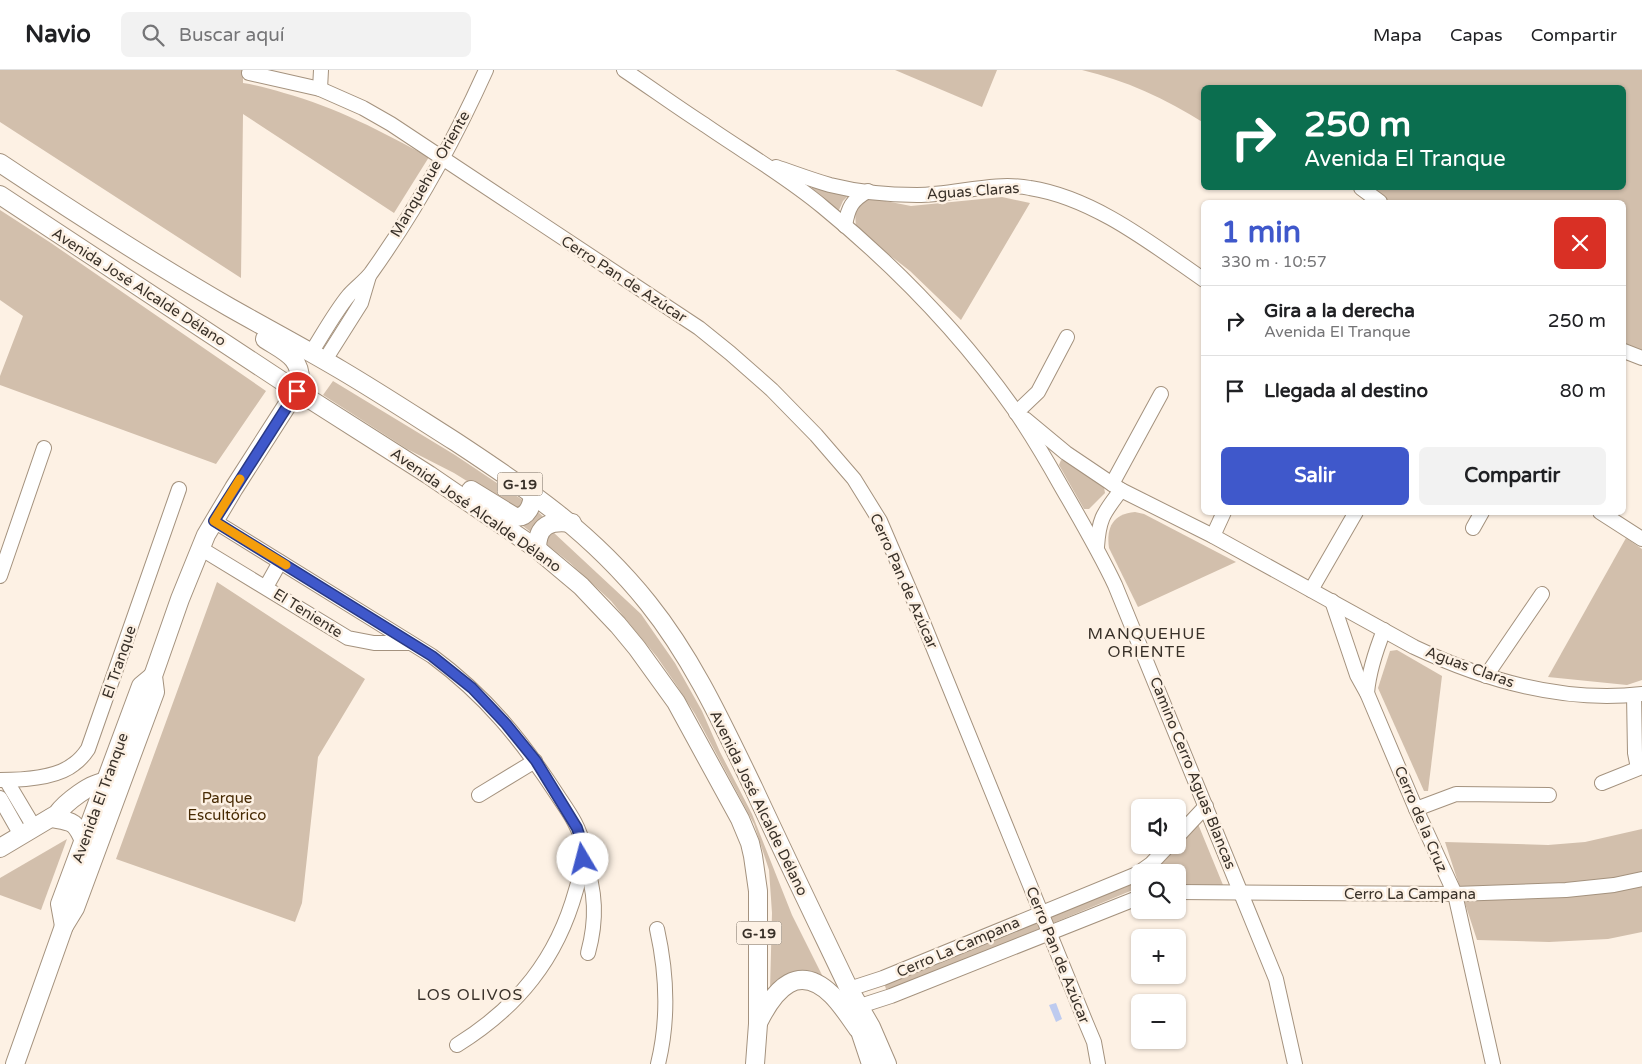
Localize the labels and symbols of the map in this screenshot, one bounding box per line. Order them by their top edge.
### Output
street label: Manquehue Oriente [386,108,474,240]
street label: Aguas Claras [926,179,1020,203]
street label: Avenida José Alcalde Délano [49,224,229,350]
street label: Cerro Pan de Azúcar [558,232,690,326]
pin [276,370,318,412]
street label: Avenida José Alcalde Délano [387,444,565,576]
road number: G-19 [498,472,542,496]
street label: Cerro Pan de Azúcar [866,511,942,652]
street label: El Teniente [270,585,346,641]
street label: El Tranque [98,623,140,701]
district label: MANQUEHUE ORIENTE [1088,624,1206,662]
street label: Aguas Claras [1423,643,1517,691]
street label: Camino Cerro Aguas Blancas [1146,674,1240,872]
street label: Avenida José Alcalde Délano [706,707,812,899]
street label: Avenida El Tranque [68,730,132,866]
street label: Cerro de la Cruz [1391,763,1451,875]
park label: Parque Escultórico [188,789,266,824]
position arrow [556,832,608,884]
street label: Cerro Pan de Azúcar [1022,884,1094,1026]
street label: Cerro La Campana [1344,885,1476,903]
street label: Cerro La Campana [894,913,1022,981]
road number: G-19 [736,921,782,944]
district label: LOS OLIVOS [417,985,523,1005]

